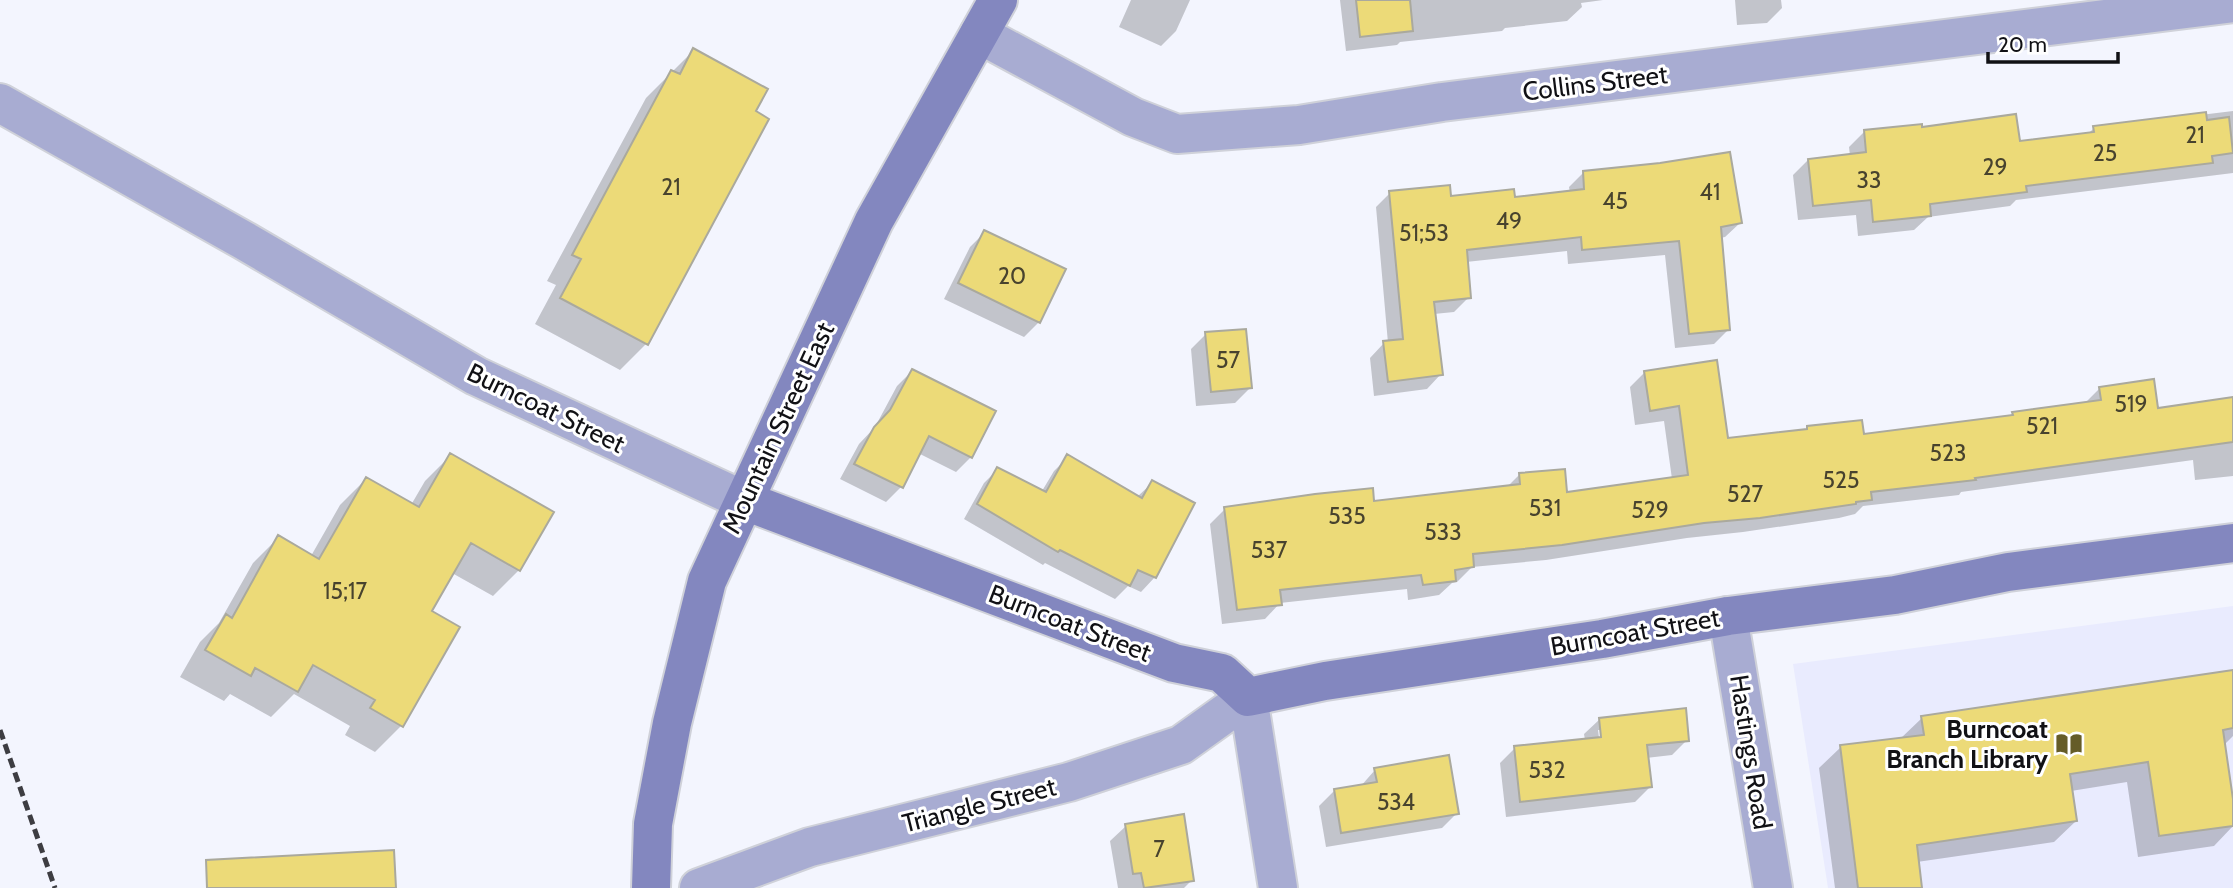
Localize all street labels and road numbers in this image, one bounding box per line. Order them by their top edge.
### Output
street label: Collins Street [1521,58,1669,108]
street label: Mountain Street East [715,317,841,539]
street label: Burncoat Street [462,356,630,460]
street label: Burncoat Street [984,577,1156,669]
street label: Burncoat Street [1548,601,1722,663]
street label: Hastings Road [1723,672,1779,832]
street label: Triangle Street [899,770,1059,840]

